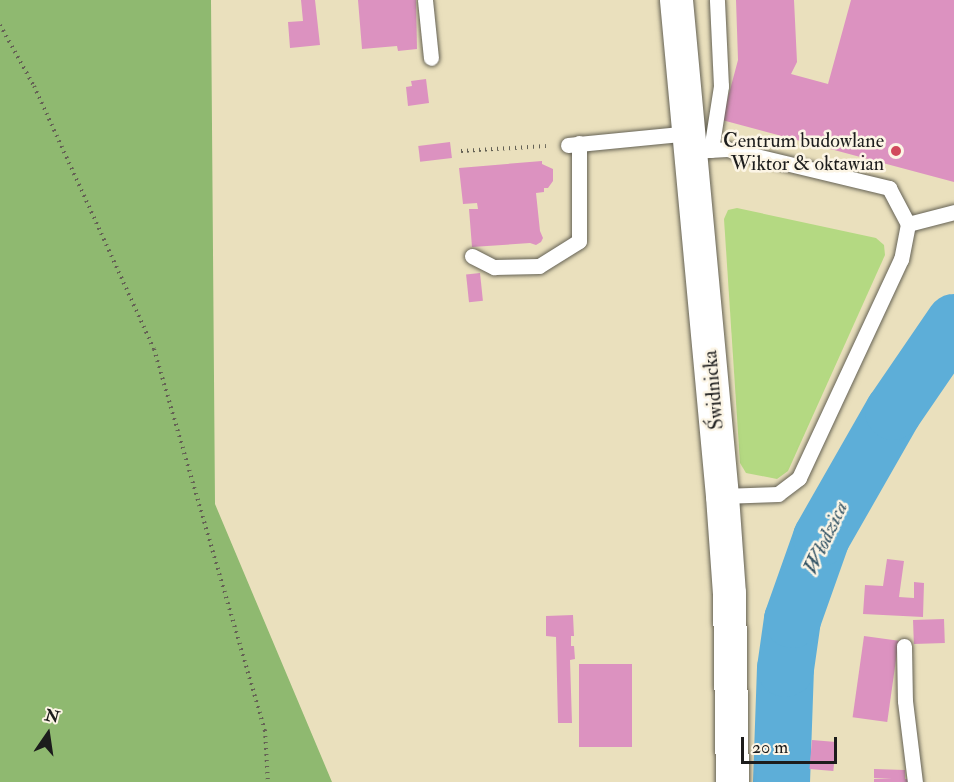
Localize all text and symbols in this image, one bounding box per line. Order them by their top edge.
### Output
place label: Centrum budowlane Wiktor & oktawian [723,128,884,175]
marker: Centrum budowlane Wiktor & oktawian [889,144,903,158]
street label: Świdnicka [698,349,728,431]
water label: Włodzica [798,498,854,578]
north arrow [18,704,78,764]
text: N [43,705,61,728]
scale bar [744,725,840,763]
text: 20 m [752,736,788,759]

